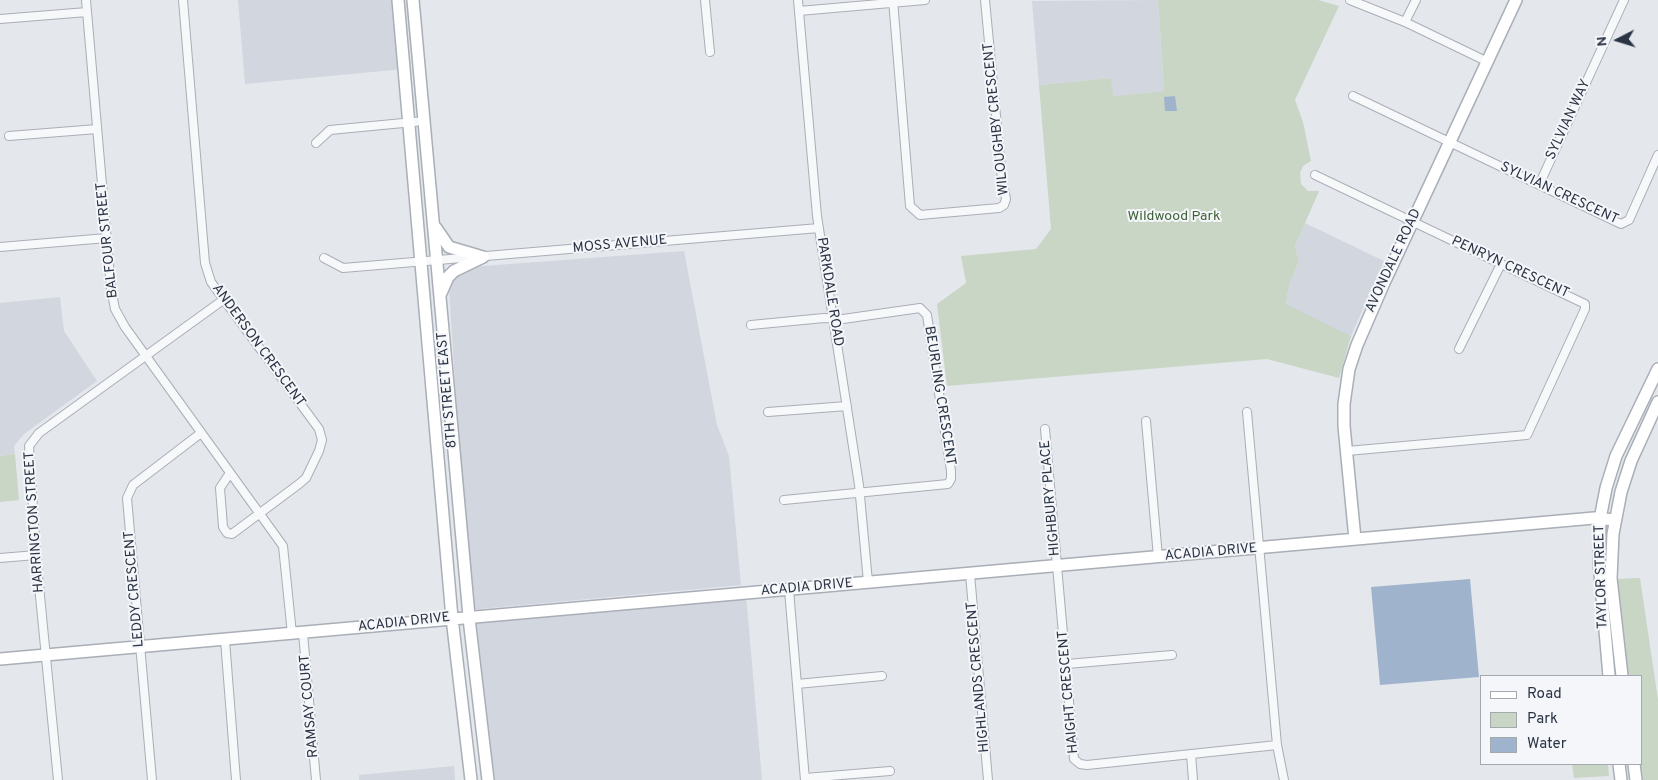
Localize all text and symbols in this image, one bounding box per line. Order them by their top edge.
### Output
north arrow [1593,15,1643,65]
text: N [1594,36,1611,47]
street label: WILOUGHBY CRESCENT [981,42,1013,196]
street label: SYLVIAN WAY [1543,77,1595,163]
street label: SYLVIAN CRESCENT [1497,159,1621,229]
street label: BALFOUR STREET [94,181,122,299]
street label: AVONDALE ROAD [1363,206,1425,316]
park label: Wildwood Park [1128,209,1220,225]
street label: MOSS AVENUE [572,233,668,257]
street label: PENRYN CRESCENT [1448,233,1572,303]
street label: PARKDALE ROAD [812,236,846,348]
street label: ANDERSON CRESCENT [208,281,308,411]
street label: BEURLING CRESCENT [920,325,958,467]
street label: 8TH STREET EAST [435,331,461,449]
street label: HIGHBURY PLACE [1038,439,1064,557]
street label: HARRINGTON STREET [22,451,48,593]
street label: TAYLOR STREET [1592,525,1612,629]
street label: LEDDY CRESCENT [122,530,148,648]
street label: ACADIA DRIVE [1164,541,1258,565]
street label: ACADIA DRIVE [760,576,854,600]
street label: HIGHLANDS CRESCENT [964,601,994,753]
street label: ACADIA DRIVE [357,610,451,636]
street label: HAIGHT CRESCENT [1055,630,1083,754]
street label: RAMSAY COURT [297,654,323,758]
legend [1480,675,1643,765]
text: Road [1527,685,1562,704]
text: Park [1527,710,1558,729]
text: Water [1527,735,1566,754]

